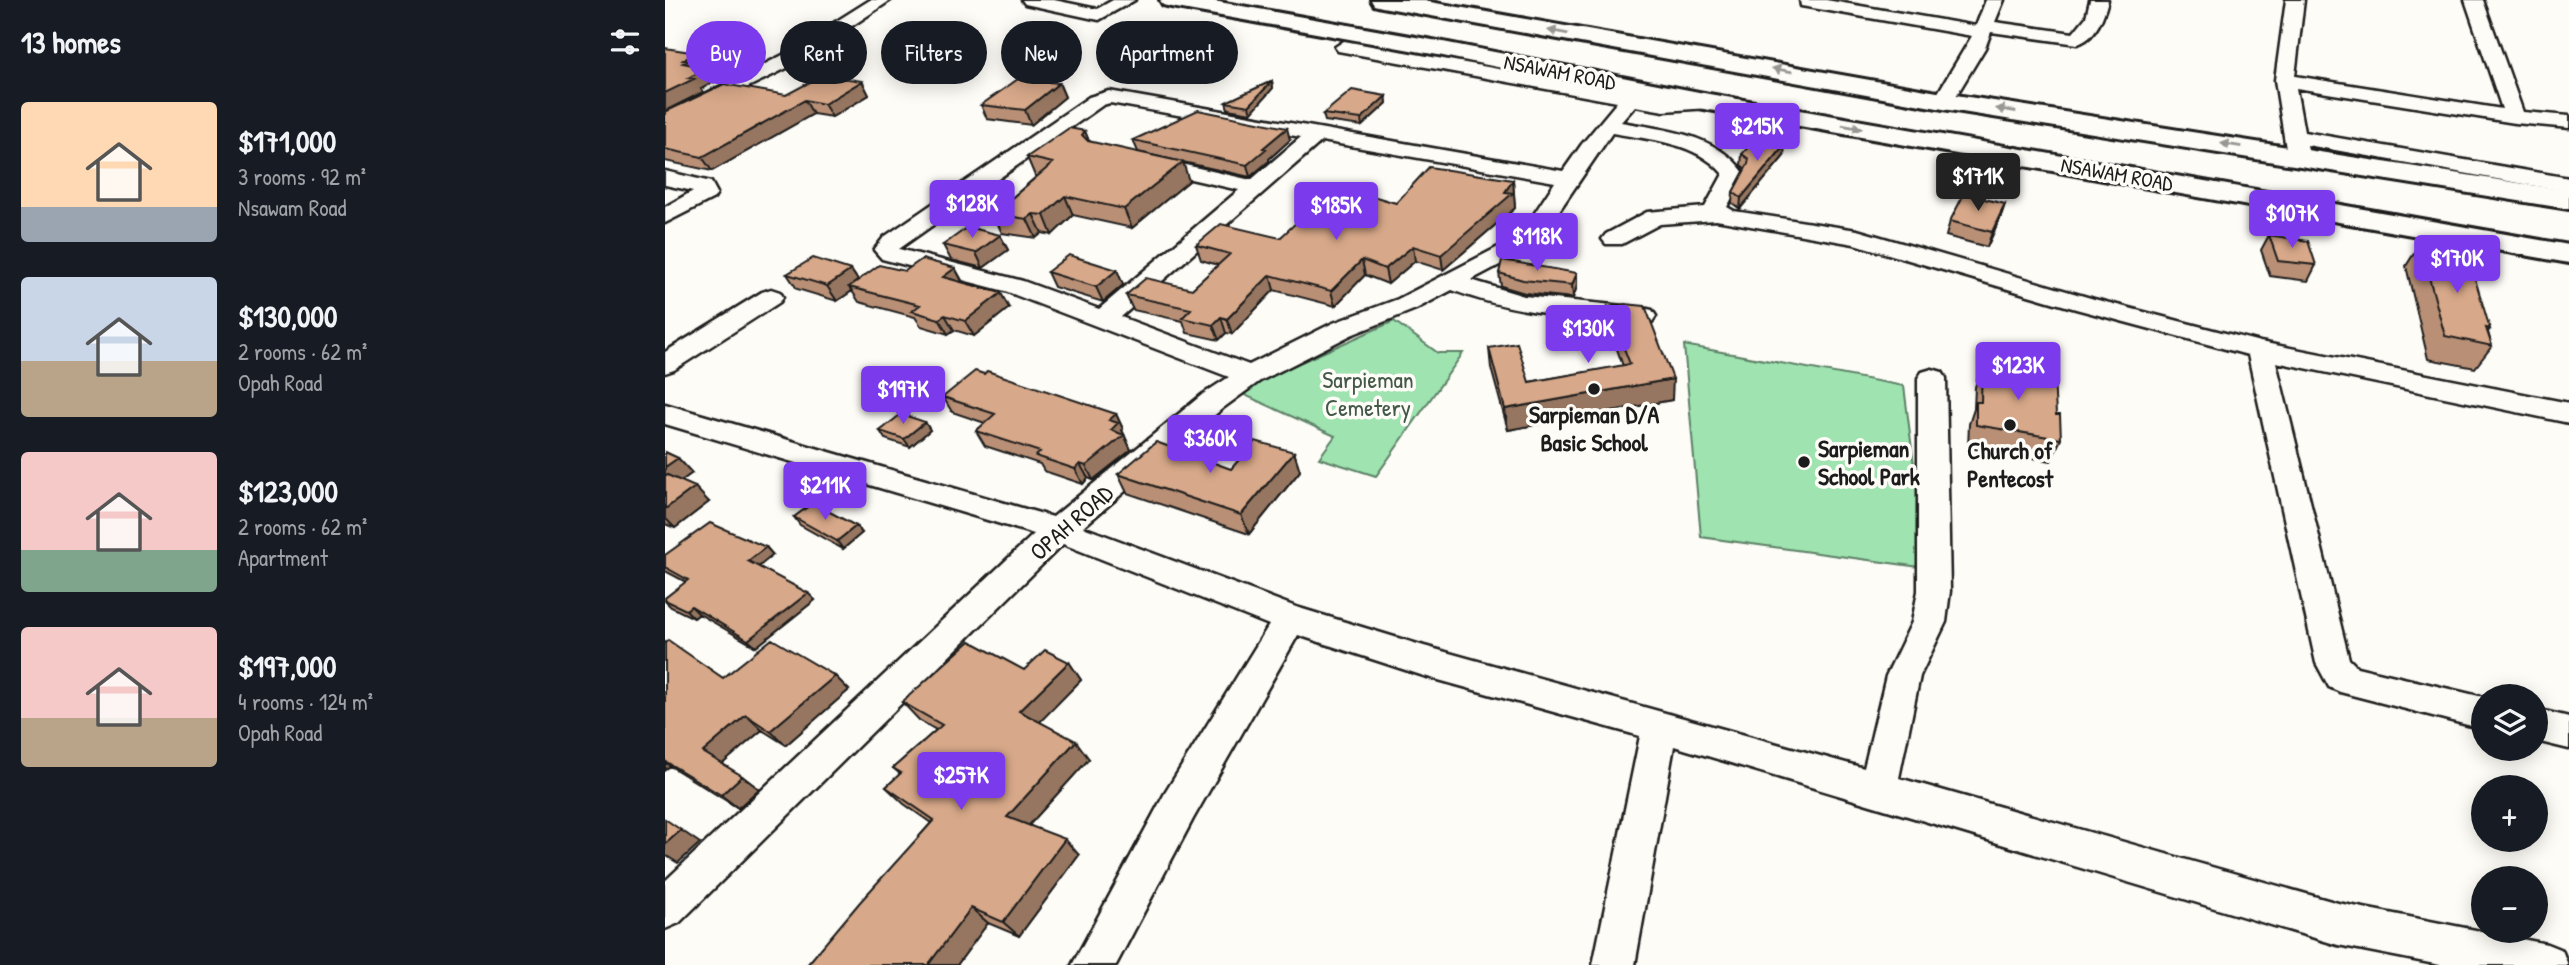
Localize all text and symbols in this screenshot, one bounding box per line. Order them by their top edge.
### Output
chip: Buy [686,21,766,84]
chip: Rent [780,21,867,84]
chip: Filters [881,21,987,84]
chip: New [1001,21,1082,84]
chip: Apartment [1096,21,1238,84]
text: 13 homes [21,22,121,62]
icon: filters [606,23,644,61]
one-way arrow [1546,26,1568,37]
street label: NSAWAM ROAD [1502,47,1618,97]
one-way arrow [1771,64,1793,75]
pin: $215K [1708,104,1806,163]
one-way arrow [1995,104,2017,115]
text: $215K [1731,110,1783,141]
text: $171,000 [238,121,336,161]
one-way arrow [1841,121,1863,132]
icon: home [77,130,161,214]
one-way arrow [2219,139,2241,150]
street label: NSAWAM ROAD [2059,150,2175,198]
pin: $171K [1929,154,2027,213]
text: $171K [1952,160,2004,191]
text: 3 rooms · 92 m² [238,161,366,192]
pin: $128K [923,180,1021,240]
pin: $185K [1287,182,1385,242]
text: $128K [946,187,998,218]
text: $185K [1310,189,1362,220]
pin: $107K [2243,190,2341,250]
text: Nsawam Road [238,192,346,223]
text: $107K [2265,197,2319,228]
pin: $118K [1488,214,1586,273]
text: $118K [1512,220,1562,251]
pin: $170K [2408,236,2506,295]
text: $170K [2430,242,2484,273]
text: $130,000 [238,296,337,336]
icon: home [77,305,161,389]
pin: $130K [1539,306,1637,365]
text: $130K [1562,312,1614,343]
text: 2 rooms · 62 m² [238,336,367,367]
pin: $123K [1969,342,2067,402]
text: $123K [1991,349,2045,380]
park label: Sarpieman Cemetery [1322,363,1414,423]
pin: $197K [854,366,952,426]
text: Opah Road [238,367,322,398]
text: $197K [877,373,929,404]
marker: Sarpieman D/A Basic School [1586,381,1602,397]
place label: Sarpieman D/A Basic School [1529,398,1659,458]
pin: $360K [1161,416,1259,475]
marker: Church of Pentecost [2002,417,2018,433]
text: $360K [1183,422,1237,453]
place label: Sarpieman School Park [1818,432,1920,492]
place label: Church of Pentecost [1967,434,2054,494]
marker: Sarpieman School Park [1796,454,1812,470]
pin: $211K [776,462,874,522]
text: $211K [799,469,851,500]
text: $123,000 [238,471,338,511]
street label: OPAH ROAD [1022,477,1120,567]
icon: home [77,480,161,564]
text: 2 rooms · 62 m² [238,511,367,542]
text: Apartment [238,542,328,573]
text: $197,000 [238,646,336,686]
icon: home [77,655,161,739]
map controls [2471,684,2548,943]
button: layers [2471,684,2548,761]
text: 4 rooms · 124 m² [238,686,373,717]
text: Opah Road [238,717,322,748]
pin: $257K [912,752,1010,812]
text: $257K [933,759,989,790]
button: + [2471,775,2548,852]
button: − [2471,866,2548,943]

